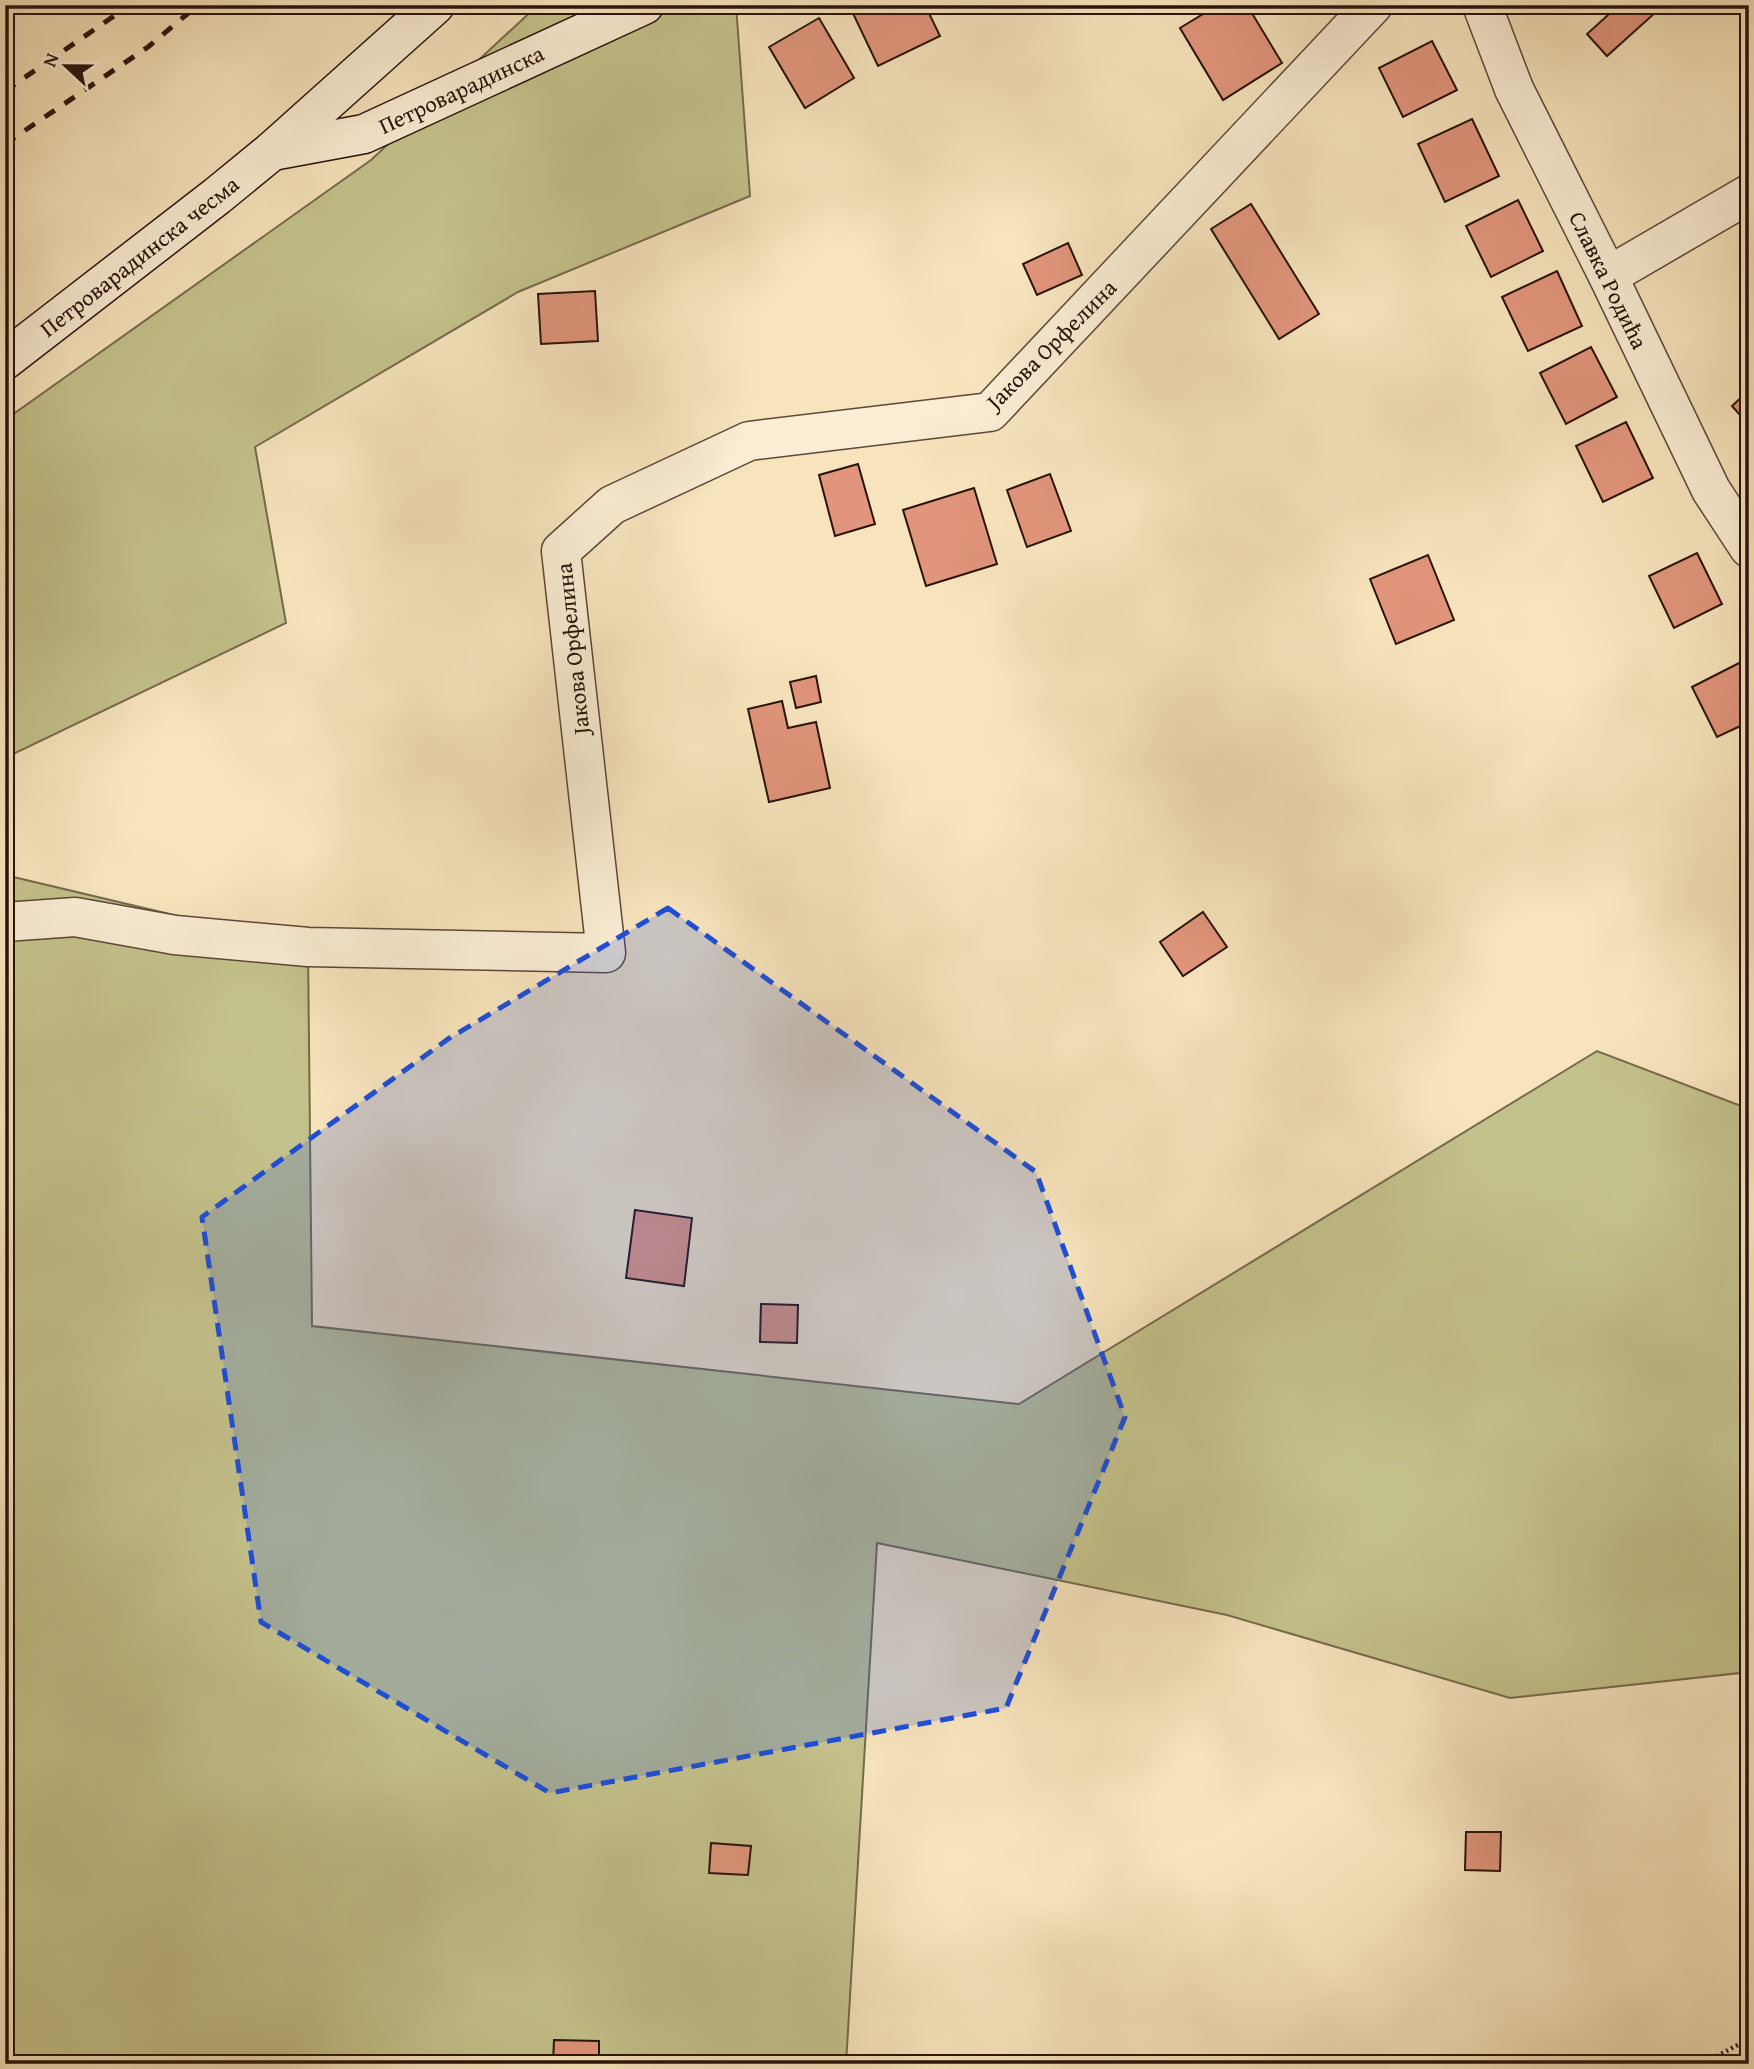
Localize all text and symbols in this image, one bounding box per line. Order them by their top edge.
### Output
north arrow [32,32,102,102]
street label: Петроварадинска [373,36,549,142]
text: N [35,48,66,71]
street label: Петроварадинска чесма [32,168,246,344]
street label: Славка Родића [1561,206,1657,354]
street label: Јакова Орфелина [976,271,1124,419]
street label: Јакова Орфелина [547,561,598,739]

